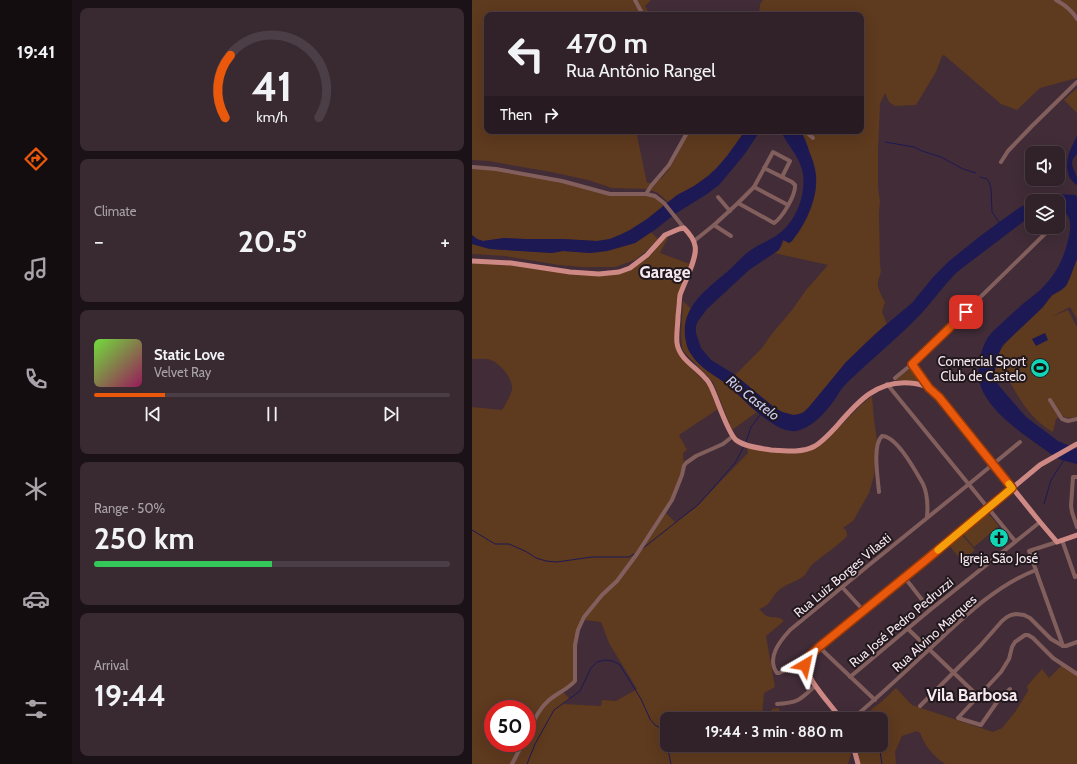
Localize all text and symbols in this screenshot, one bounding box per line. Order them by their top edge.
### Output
text: 470 m [566,26,648,60]
icon: left [500,28,552,80]
text: 19:41 [17,41,55,63]
text: 41 [252,60,292,110]
text: Rua Antônio Rangel [566,60,715,82]
icon: right [540,104,562,126]
text: Then [500,106,532,124]
text: km/h [256,107,288,125]
icon: directions [22,145,50,173]
map controls [1025,146,1065,234]
button: sound [1025,146,1065,186]
button: layers [1025,194,1065,234]
text: Climate [94,203,136,219]
text: 20.5° [238,223,306,260]
text: − [94,228,104,255]
text: + [440,228,450,255]
icon: music [22,255,50,283]
district label: Garage [640,262,691,282]
pin [949,295,983,329]
icon: arrive [955,301,977,323]
text: Static Love [154,346,225,364]
place label: Comercial Sport Club de Castelo [938,353,1027,384]
sports icon: Comercial Sport Club de Castelo [1029,357,1051,379]
text: Velvet Ray [154,364,211,380]
icon: phone [22,365,50,393]
water label: Rio Castelo [723,372,783,424]
icon: previous [142,403,164,425]
icon: pause [261,403,283,425]
icon: next [380,403,402,425]
icon: climate [22,475,50,503]
text: Range · 50% [94,500,165,516]
text: 250 km [94,520,195,557]
church icon: Igreja São José [988,527,1010,549]
street label: Rua Luiz Borges Vilasti [790,530,894,620]
place label: Igreja São José [960,550,1039,567]
street label: Rua José Pedro Pedruzzi [846,574,956,670]
icon: car [22,585,50,613]
street label: Rua Alvino Marques [889,591,980,675]
position arrow [784,644,826,686]
text: Arrival [94,657,129,673]
text: 19:44 [94,677,166,714]
district label: Vila Barbosa [926,685,1018,705]
icon: filters [22,695,50,723]
speed limit sign: 50 [484,700,536,752]
text: 19:44 · 3 min · 880 m [705,723,843,741]

